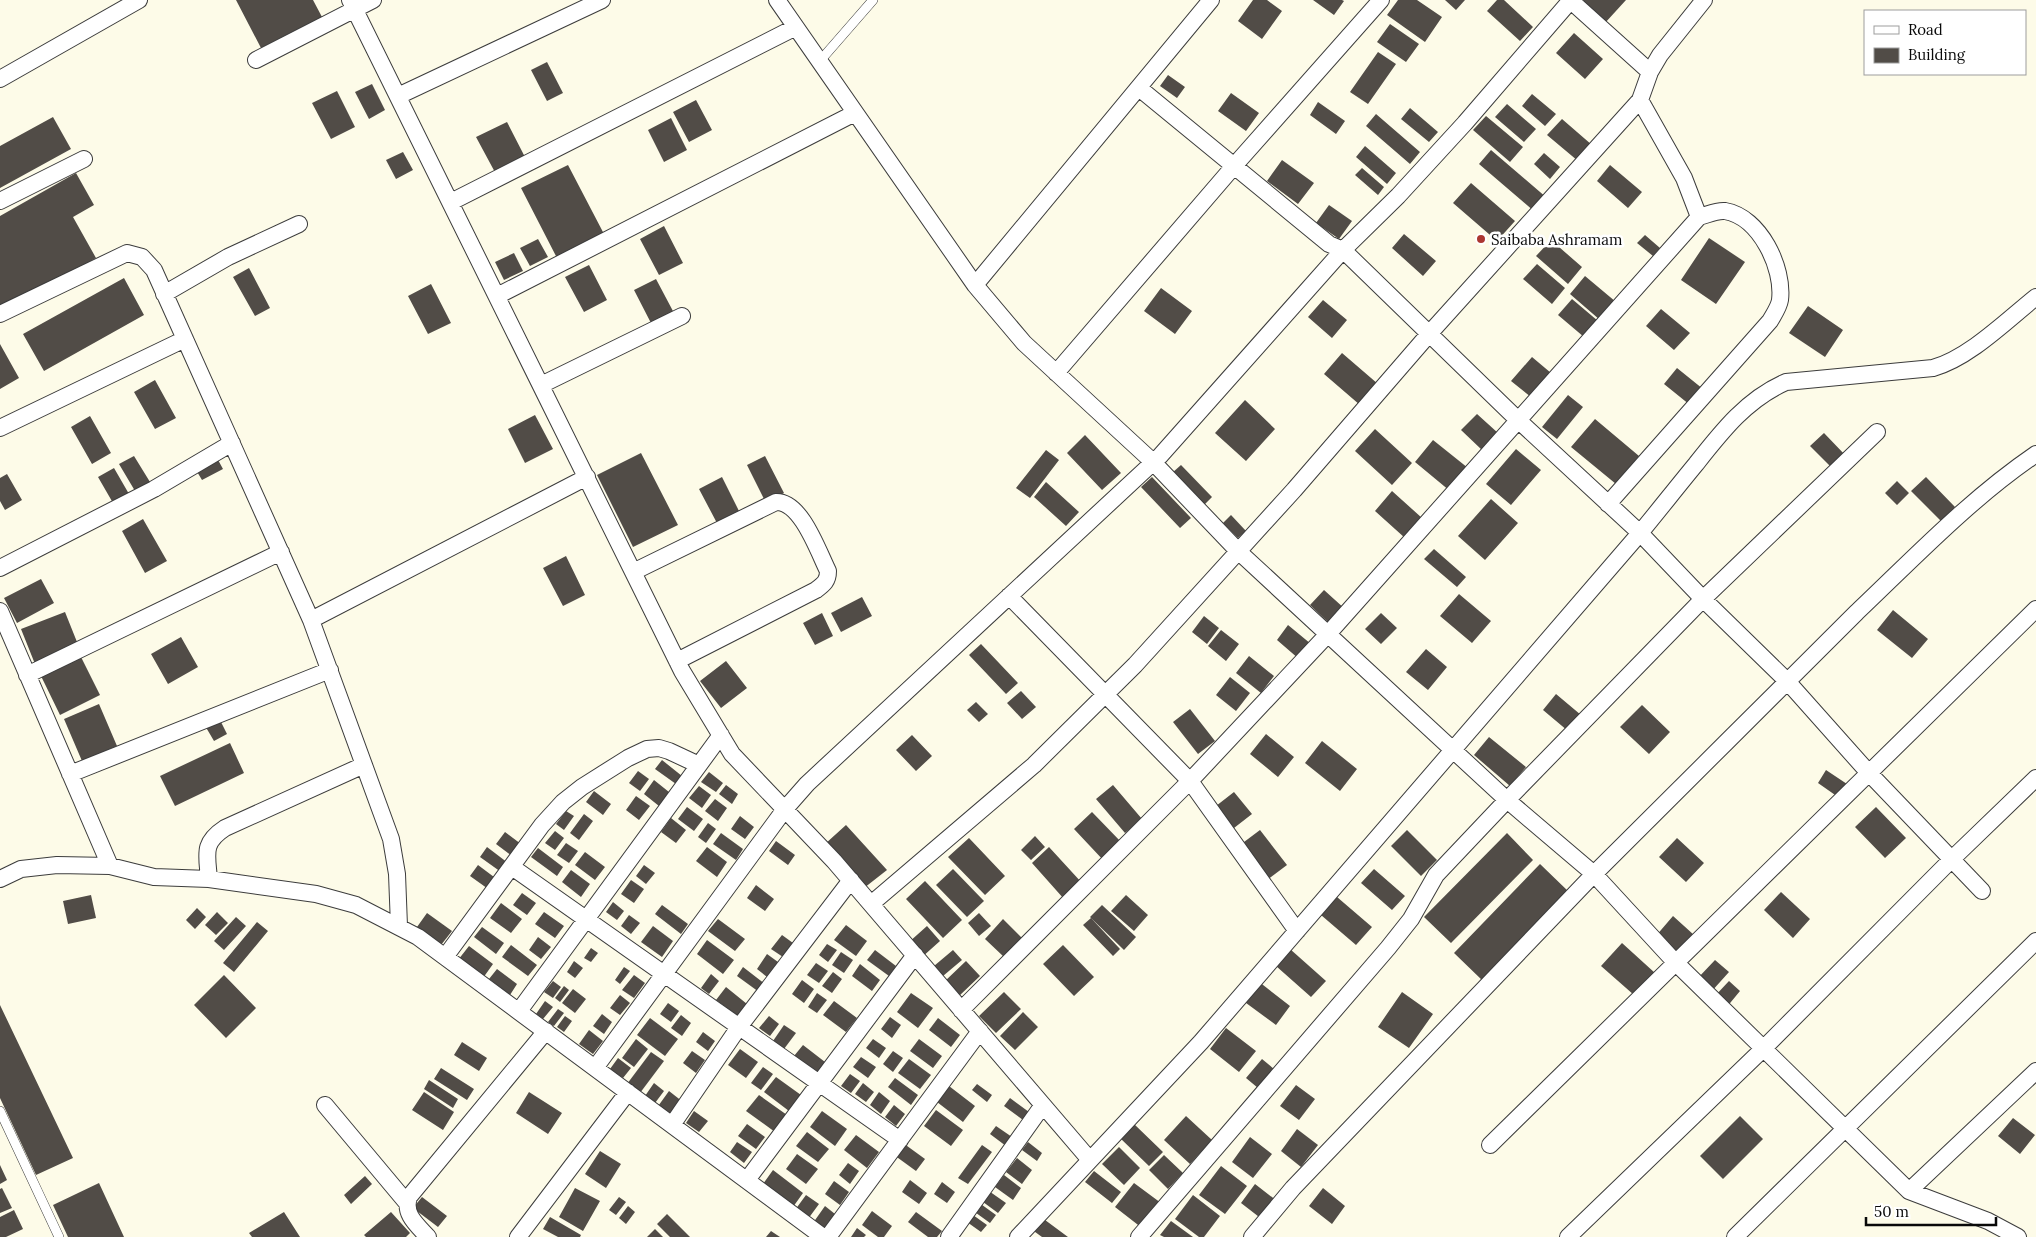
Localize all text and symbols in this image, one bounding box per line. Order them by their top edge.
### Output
legend [1864,10,2026,75]
text: Road [1908,20,1943,39]
text: Building [1908,45,1966,64]
place label: Saibaba Ashramam [1491,230,1622,249]
marker: Saibaba Ashramam [1475,233,1487,245]
scale bar [1866,1194,1996,1226]
text: 50 m [1874,1202,1909,1221]

